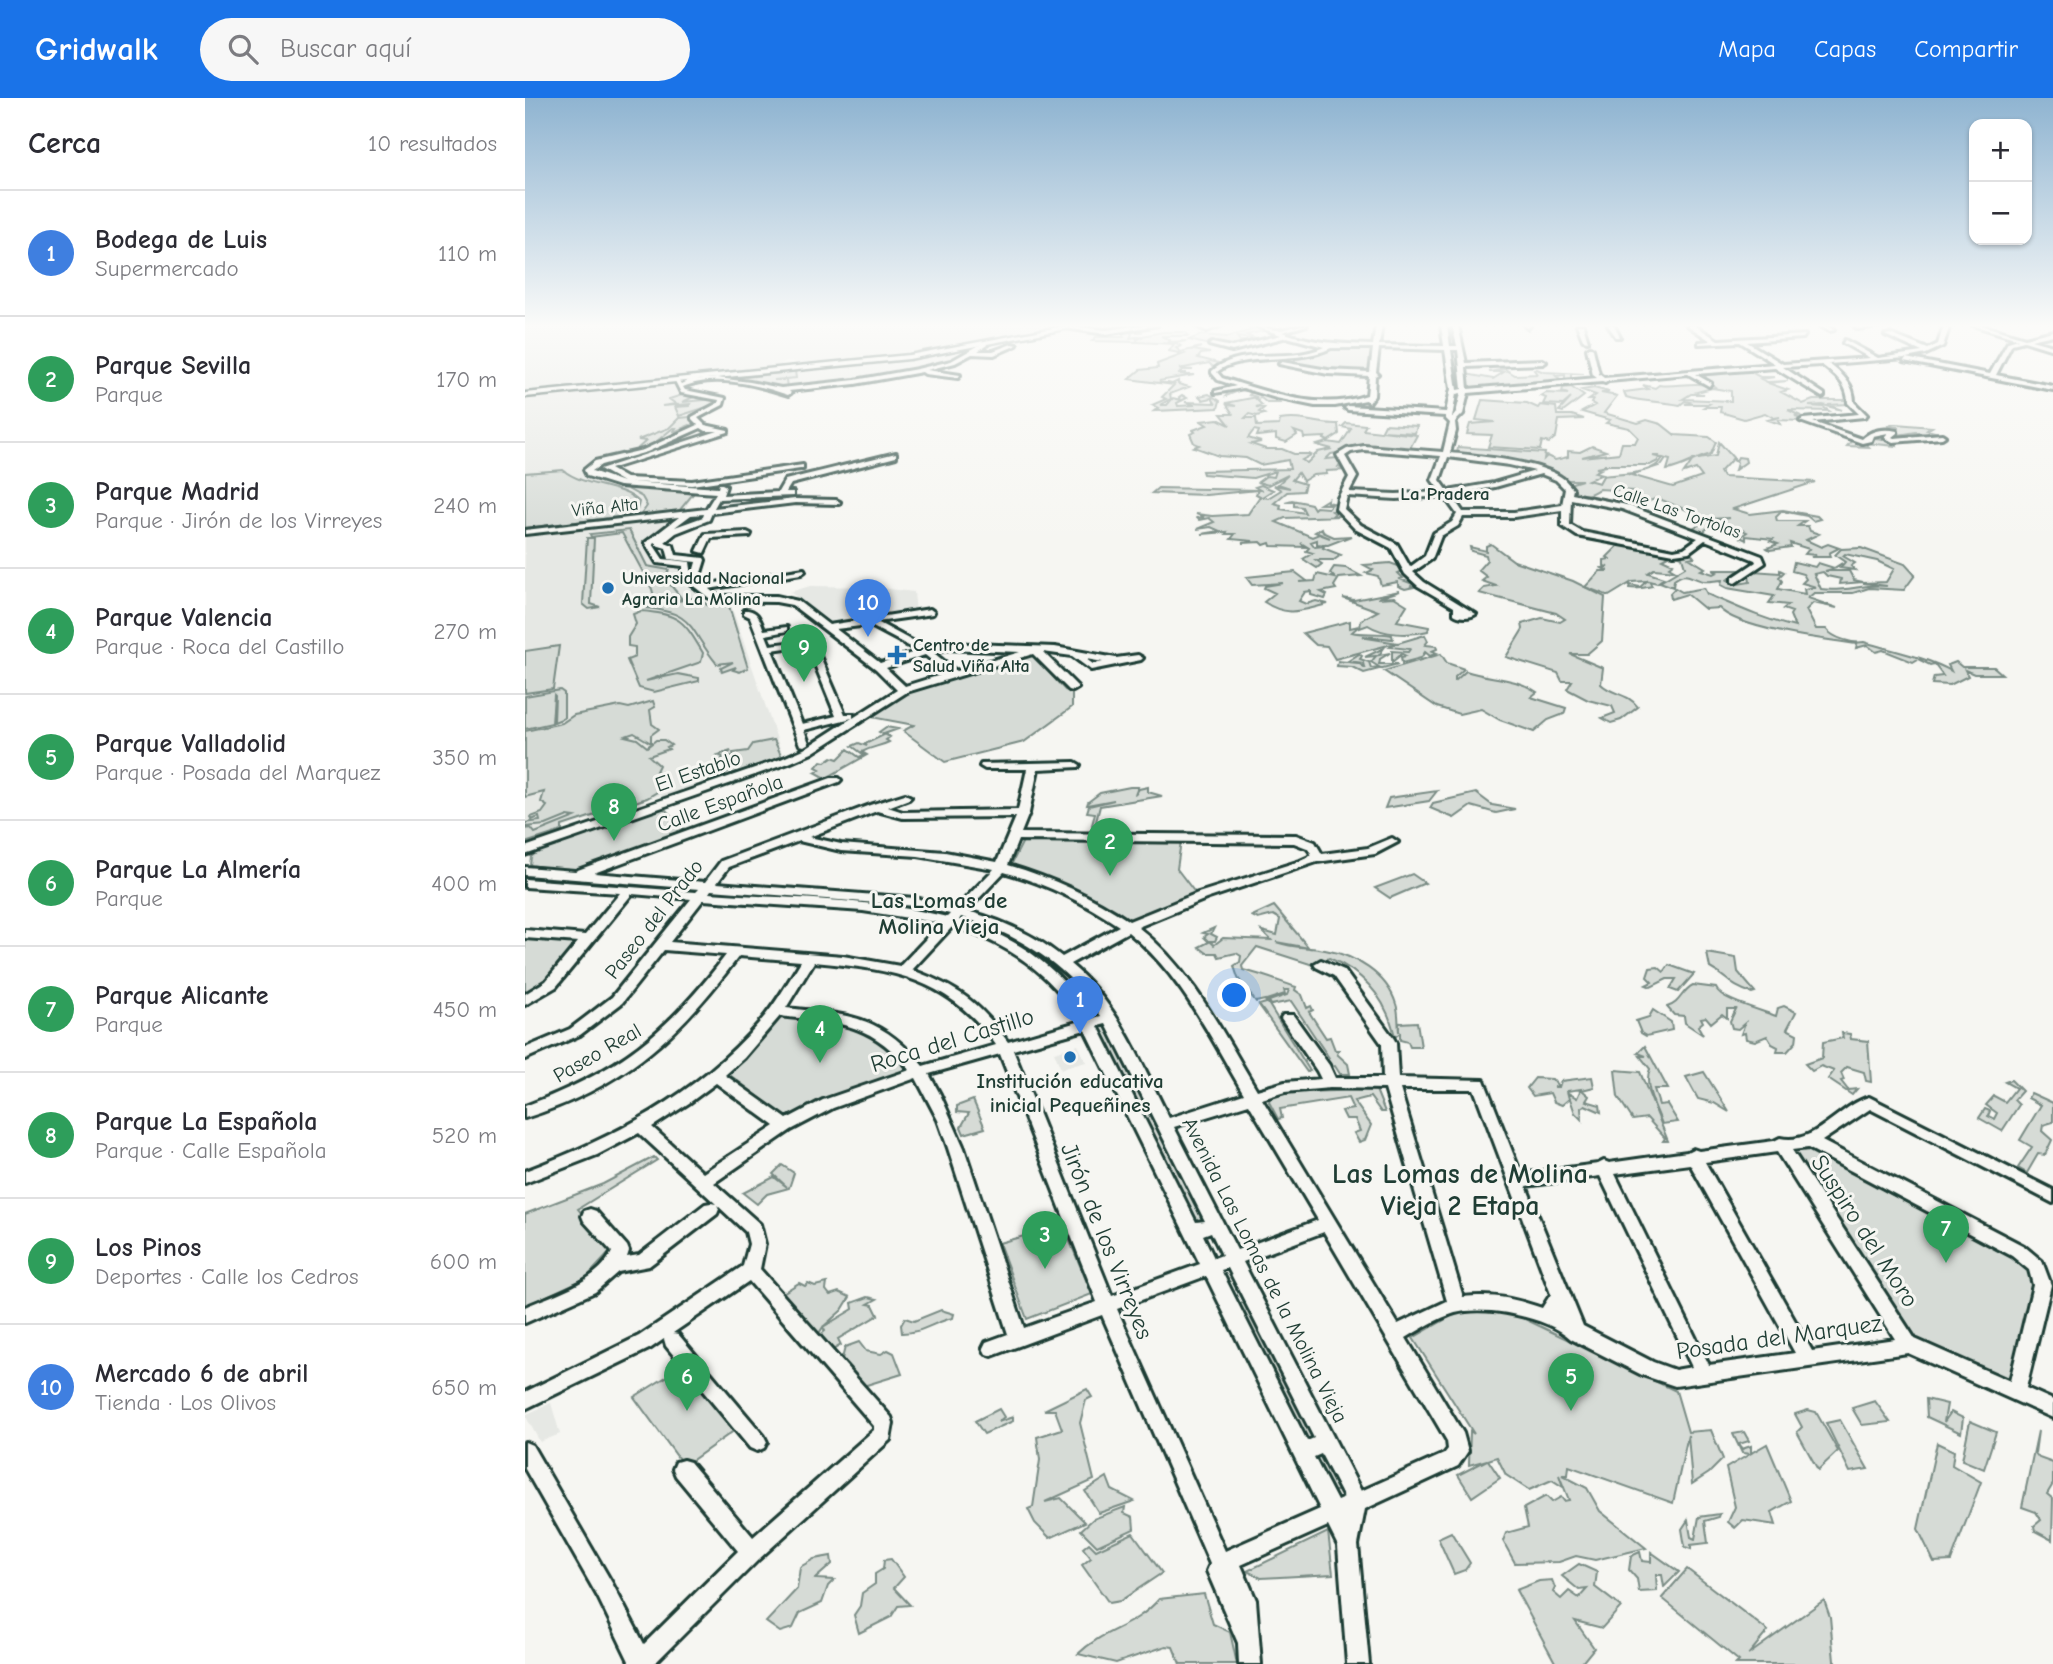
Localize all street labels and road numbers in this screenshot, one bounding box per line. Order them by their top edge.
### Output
street label: Calle Las Tortolas [1610,480,1744,543]
street label: Viña Alta [570,494,640,521]
street label: El Establo [652,745,744,797]
street label: Calle Española [654,769,786,837]
street label: Paseo del Prado [600,854,708,984]
street label: Roca del Castillo [867,1002,1037,1078]
street label: Paseo Real [549,1018,645,1088]
street label: Avenida Las Lomas de la Molina Vieja [1177,1113,1353,1427]
street label: Jirón de los Virreyes [1055,1139,1159,1343]
street label: Suspiro del Moro [1805,1149,1925,1313]
street label: Posada del Marquez [1675,1309,1884,1365]

